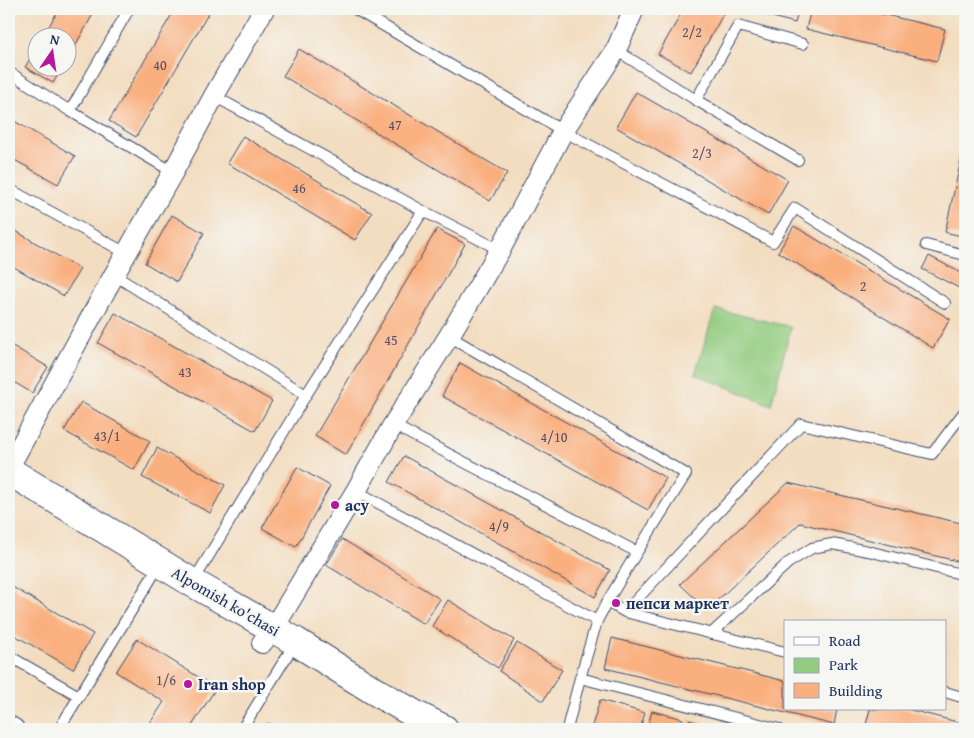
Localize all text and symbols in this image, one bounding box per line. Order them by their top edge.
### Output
house number: 2/2 [682,22,702,42]
north arrow [28,28,78,78]
text: N [48,29,62,50]
house number: 40 [153,55,167,75]
house number: 47 [388,115,402,135]
house number: 2/3 [692,143,712,163]
house number: 46 [292,178,306,198]
house number: 2 [860,276,866,296]
house number: 45 [384,330,398,350]
house number: 43 [178,362,192,382]
house number: 43/1 [94,426,120,446]
house number: 4/10 [541,427,568,447]
place label: асу [345,493,370,517]
marker: асу [329,499,341,511]
house number: 4/9 [489,516,509,536]
street label: Alpomish ko'chasi [167,560,285,642]
place label: пепси маркет [626,591,729,615]
marker: пепси маркет [610,597,622,609]
legend [784,620,946,710]
text: Road [829,630,860,651]
text: Park [829,654,858,675]
house number: 1/6 [156,670,176,690]
place label: Iran shop [198,672,266,696]
marker: Iran shop [182,678,194,690]
text: Building [829,680,883,701]

